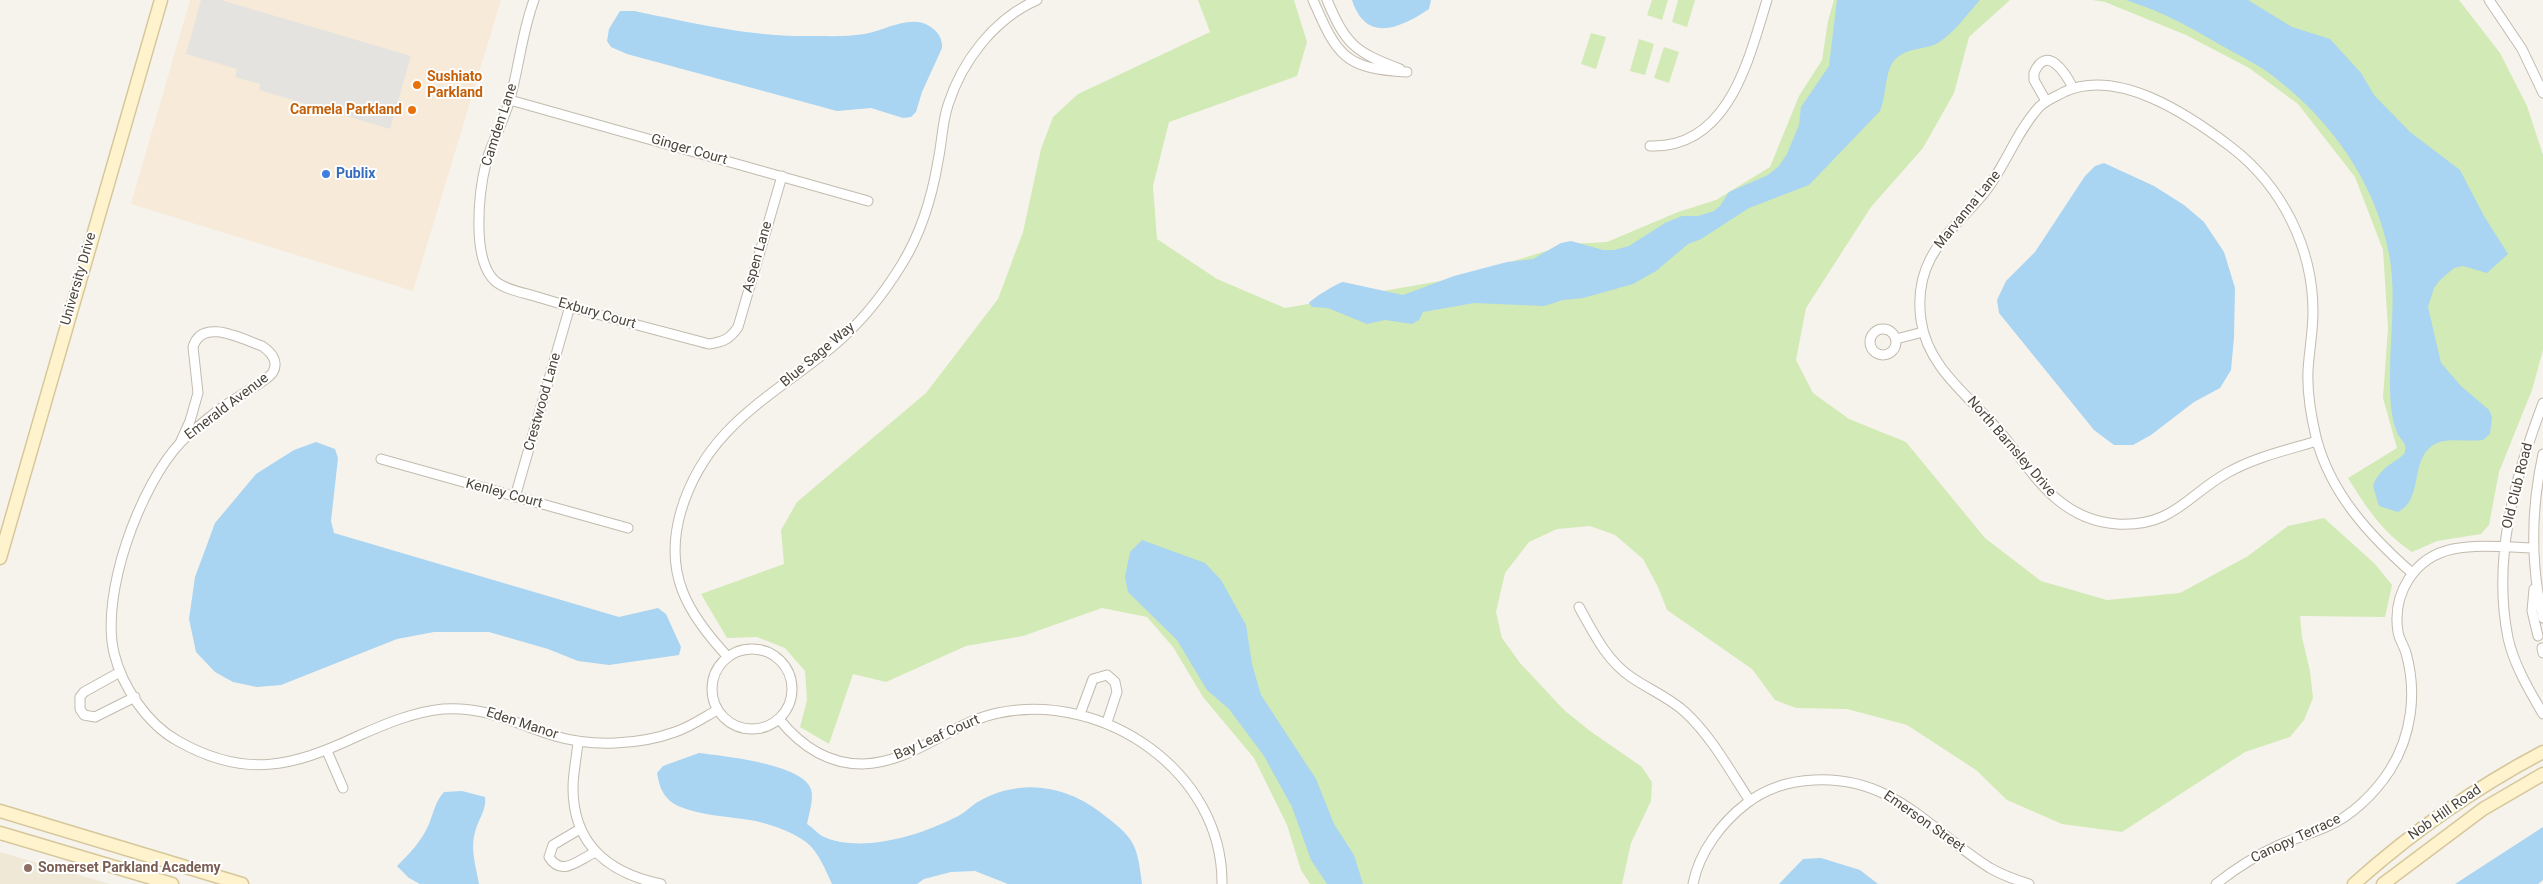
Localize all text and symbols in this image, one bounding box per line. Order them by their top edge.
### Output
place label: Sushiato Parkland [427,69,483,102]
marker: Sushiato Parkland [411,79,423,91]
street label: Camden Lane [479,82,521,168]
place label: Carmela Parkland [290,102,402,118]
marker: Carmela Parkland [406,104,418,116]
street label: Ginger Court [649,131,729,169]
place label: Publix [336,166,375,182]
street label: Marvanna Lane [1931,167,2005,253]
marker: Publix [320,168,332,180]
street label: Aspen Lane [740,220,776,294]
street label: University Drive [58,231,100,327]
street label: Exbury Court [556,295,638,333]
street label: Blue Sage Way [777,319,859,391]
street label: Crestwood Lane [521,351,565,453]
street label: Emerald Avenue [182,370,272,444]
street label: North Barnsley Drive [1963,394,2059,500]
street label: Old Club Road [2499,441,2537,531]
street label: Kenley Court [464,476,544,512]
street label: Eden Manor [484,704,560,744]
street label: Bay Leaf Court [892,712,982,764]
street label: Nob Hill Road [2405,782,2485,844]
street label: Emerson Street [1880,788,1968,856]
street label: Canopy Terrace [2248,811,2344,867]
place label: Somerset Parkland Academy [38,860,221,876]
marker: Somerset Parkland Academy [22,862,34,874]

